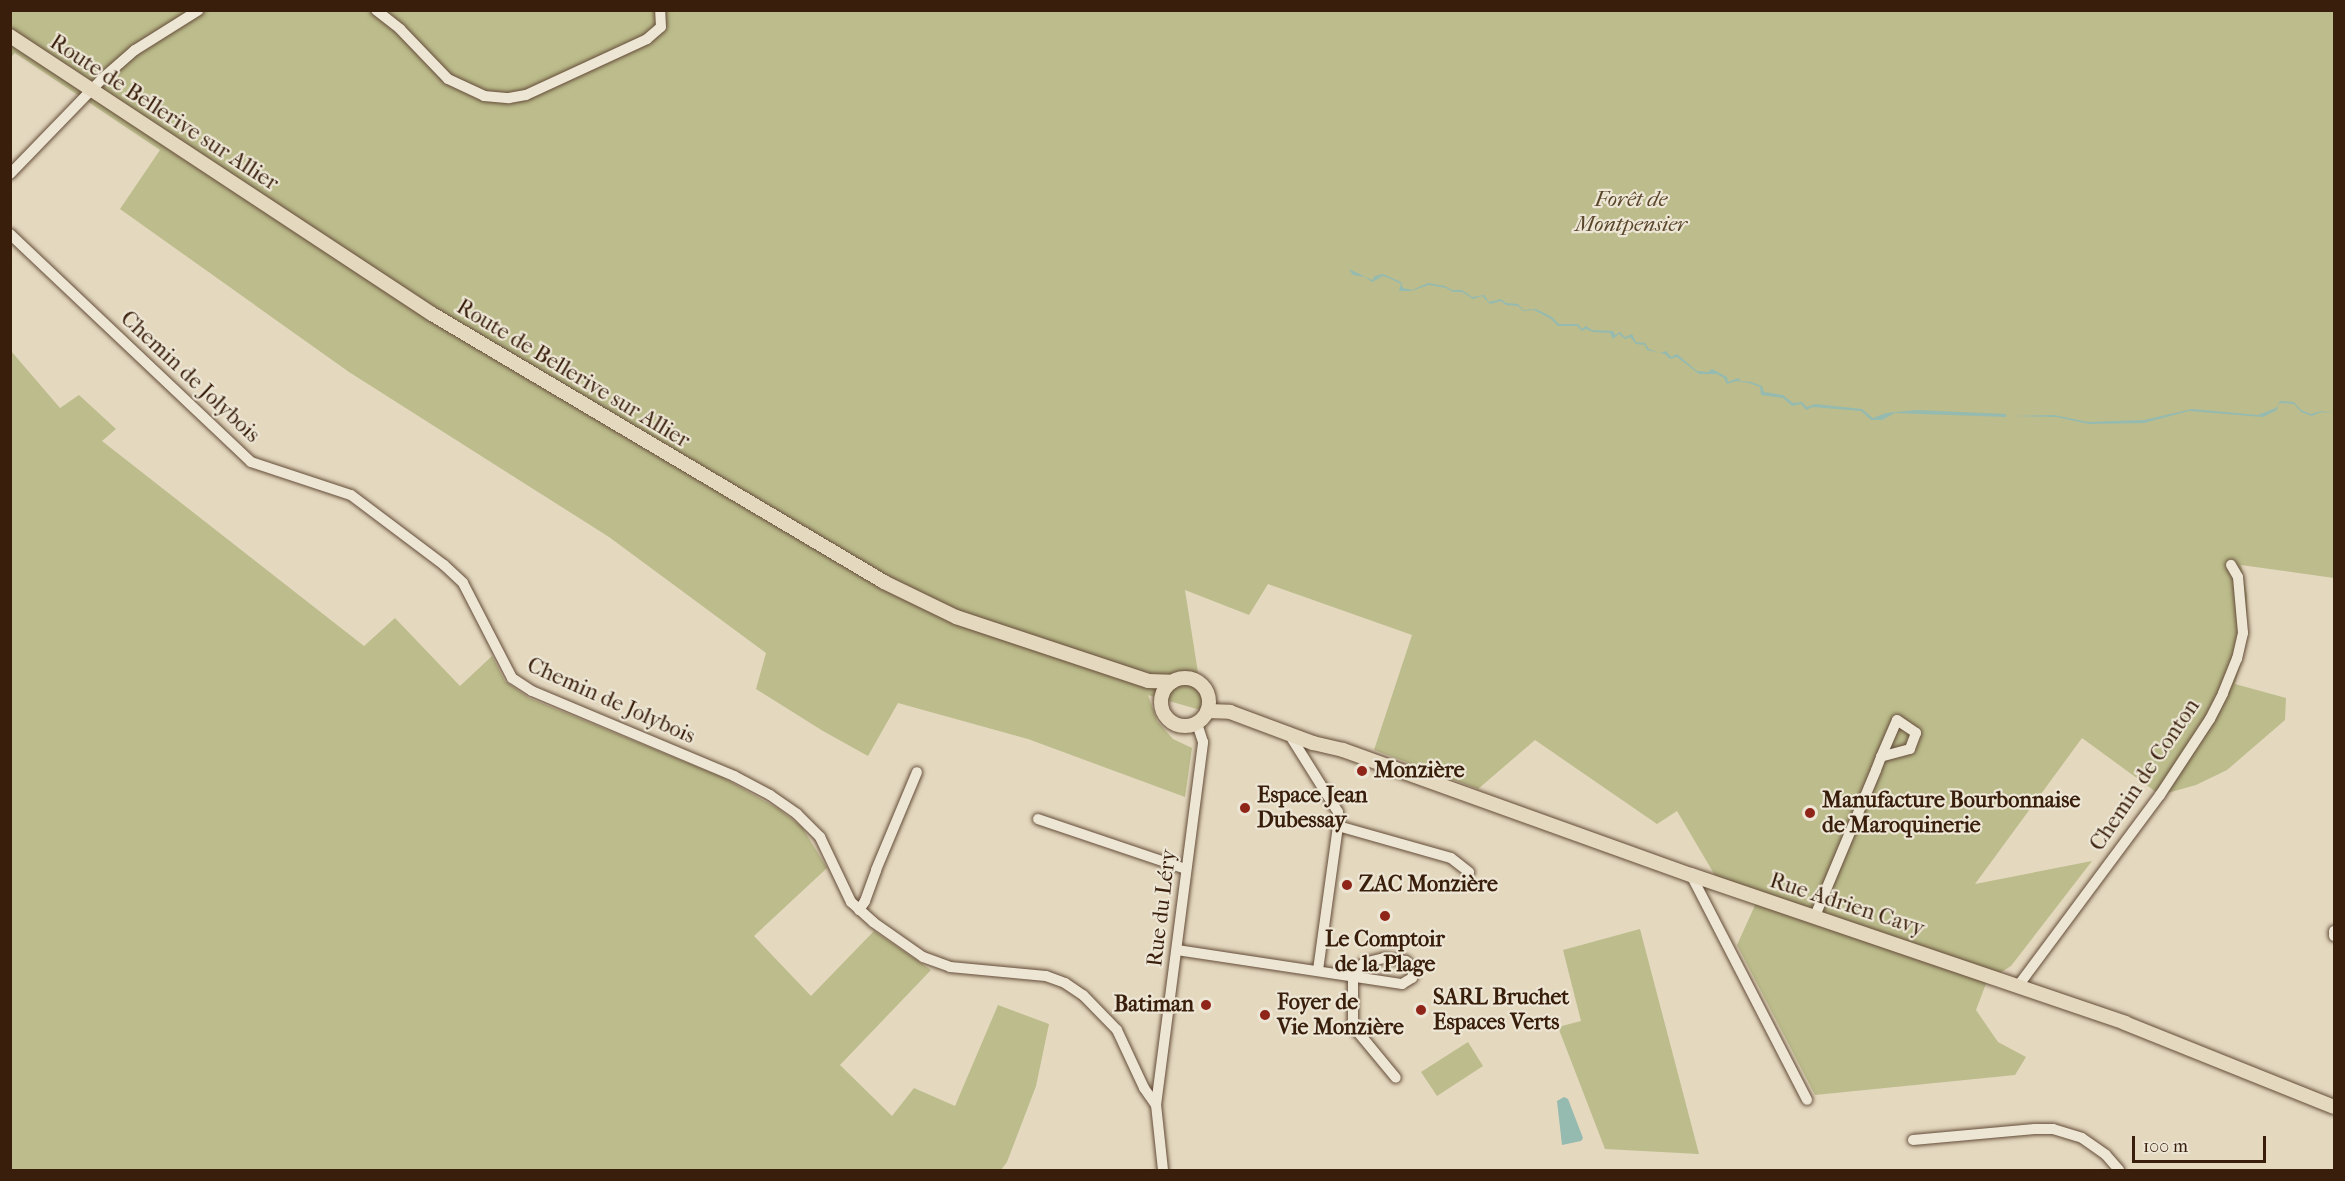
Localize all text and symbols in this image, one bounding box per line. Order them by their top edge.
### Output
street label: Route de Bellerive sur Allier [45,29,283,197]
park label: Forêt de Montpensier [1575,186,1687,237]
street label: Route de Bellerive sur Allier [452,294,694,454]
street label: Chemin de Jolybois [115,306,265,448]
street label: Chemin de Jolybois [523,652,699,750]
street label: Chemin de Conton [2084,694,2206,856]
place label: Monzière [1374,758,1465,784]
marker: Monzière [1355,764,1369,778]
place label: Espace Jean Dubessay [1257,782,1368,834]
place label: Manufacture Bourbonnaise de Maroquinerie [1822,787,2080,838]
marker: Espace Jean Dubessay [1238,801,1252,815]
marker: Manufacture Bourbonnaise de Maroquinerie [1803,806,1817,820]
street label: Rue du Léry [1142,848,1182,968]
street label: Rue Adrien Cavy [1766,868,1928,942]
place label: ZAC Monzière [1359,872,1498,898]
marker: ZAC Monzière [1340,878,1354,892]
marker: Le Comptoir de la Plage [1378,909,1392,923]
place label: Le Comptoir de la Plage [1325,926,1445,978]
place label: SARL Bruchet Espaces Verts [1433,984,1569,1036]
place label: Foyer de Vie Monzière [1277,989,1404,1040]
place label: Batiman [1114,992,1194,1018]
marker: Batiman [1199,998,1213,1012]
marker: SARL Bruchet Espaces Verts [1414,1003,1428,1017]
marker: Foyer de Vie Monzière [1258,1008,1272,1022]
scale bar [2135,1124,2268,1162]
text: 100 m [2143,1136,2188,1157]

